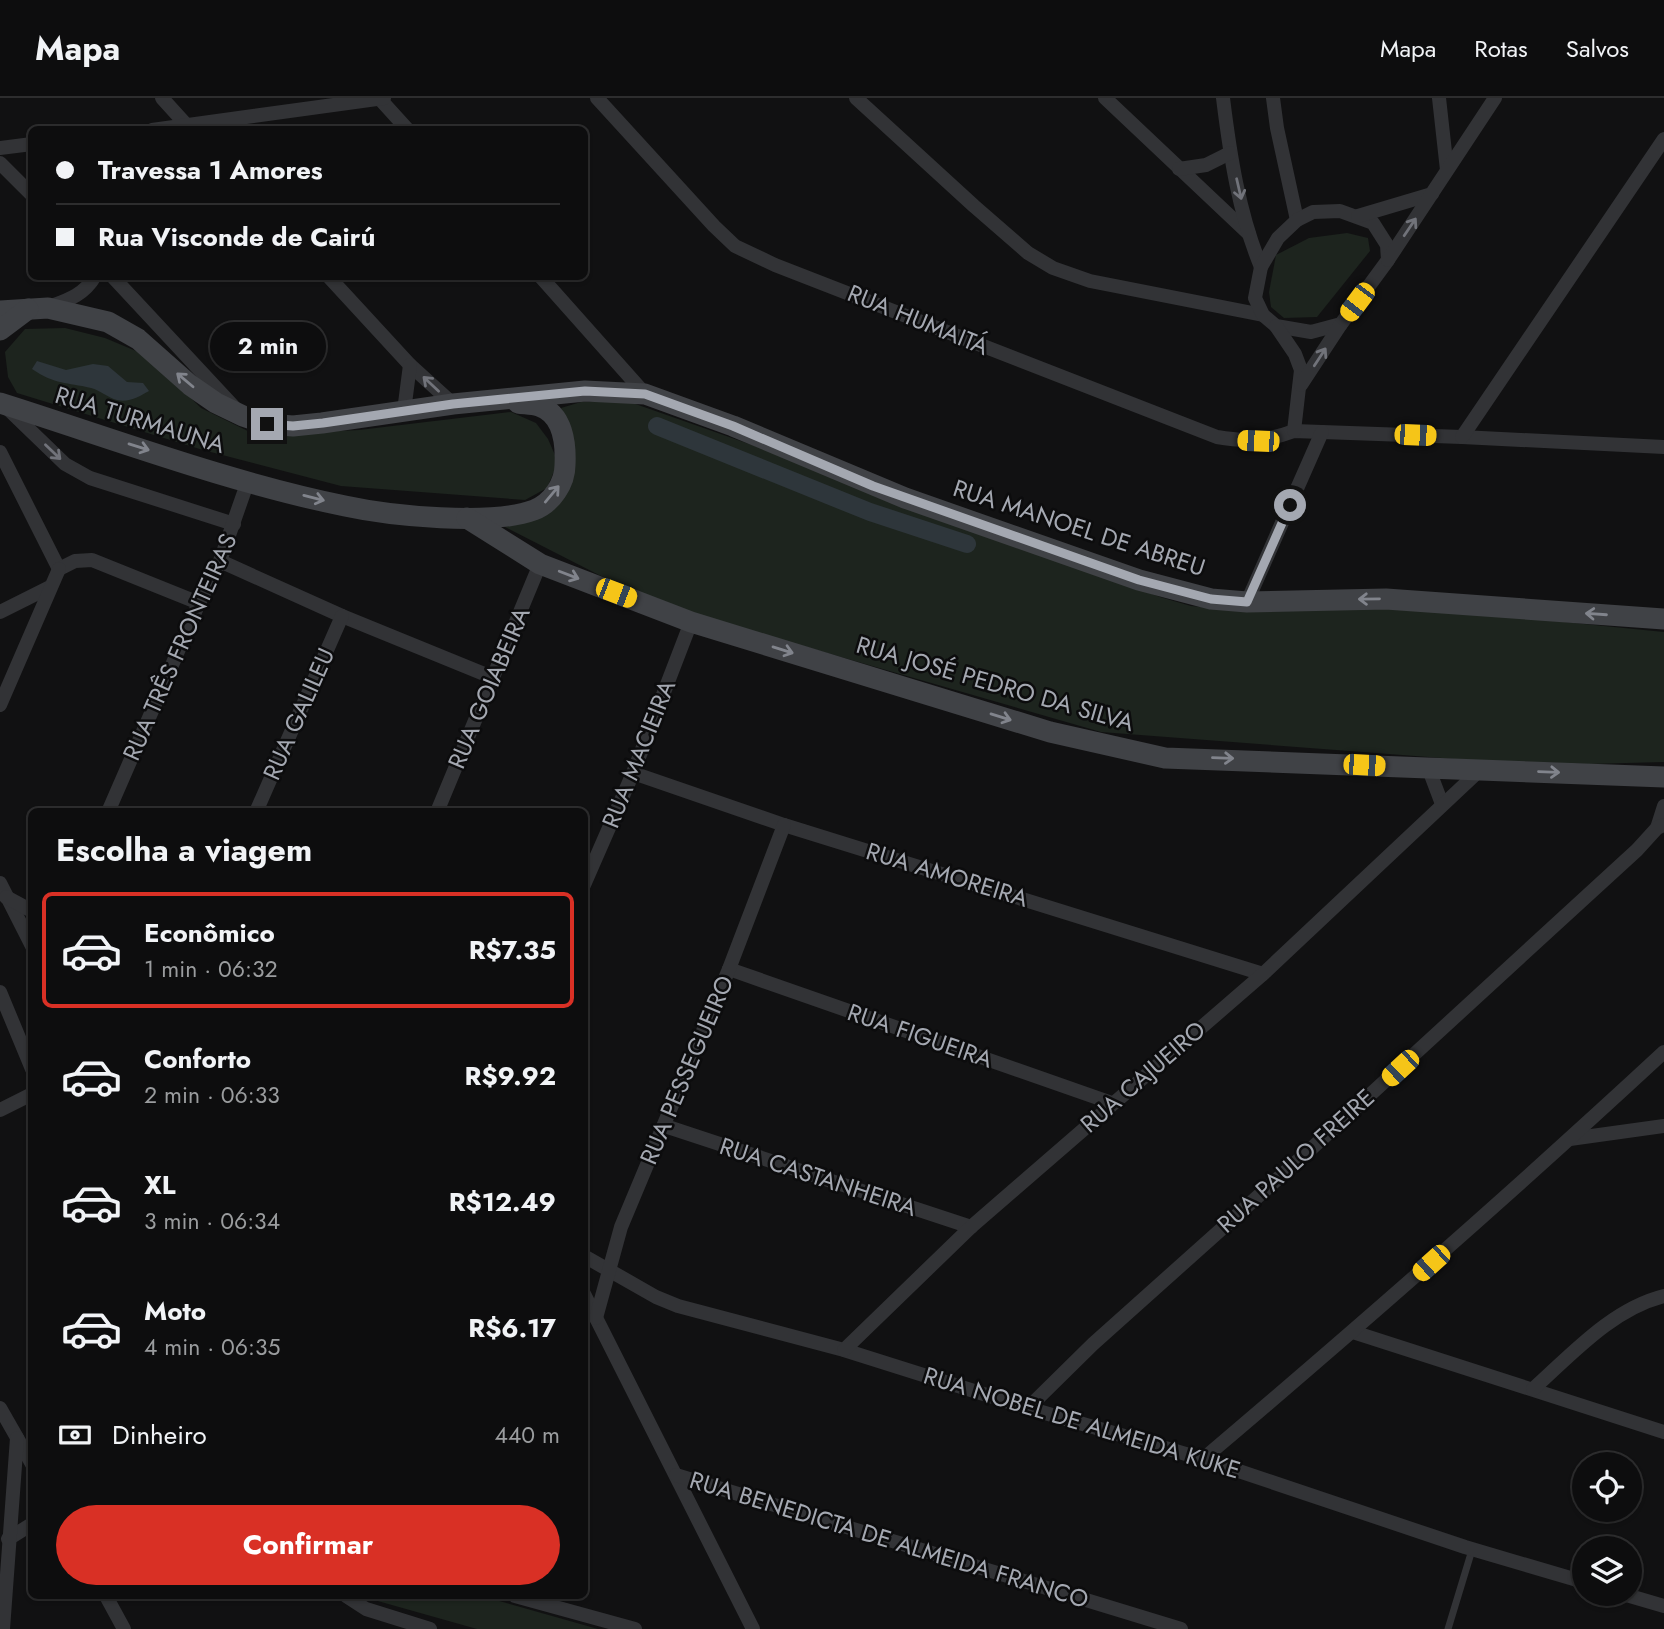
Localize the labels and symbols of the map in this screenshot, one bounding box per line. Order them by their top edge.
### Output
one-way arrow [1232,177,1246,200]
one-way arrow [1403,218,1417,237]
street label: RUA HUMAITÁ [842,275,994,364]
car [1336,279,1379,325]
callout: 2 min [209,322,325,372]
one-way arrow [1313,347,1327,367]
one-way arrow [176,372,194,388]
one-way arrow [423,376,440,393]
street label: RUA TURMAUNA [51,377,230,462]
route end [251,408,283,440]
car [1394,424,1437,446]
car [1237,430,1280,452]
one-way arrow [127,442,149,454]
one-way arrow [44,443,61,460]
street label: RUA MANOEL DE ABREU [949,470,1210,585]
one-way arrow [544,485,560,503]
route start [1274,489,1306,521]
one-way arrow [302,492,325,505]
street label: RUA TRÊS FRONTEIRAS [114,528,245,766]
one-way arrow [557,570,579,583]
car [593,576,640,610]
one-way arrow [1358,593,1381,606]
street label: RUA GOIABEIRA [439,601,538,774]
one-way arrow [1585,607,1608,620]
street label: RUA JOSÉ PEDRO DA SILVA [852,627,1138,740]
street label: RUA GALILEU [254,642,343,785]
one-way arrow [772,645,794,658]
street label: RUA MACIEIRA [593,674,684,833]
one-way arrow [990,712,1012,725]
one-way arrow [1212,752,1235,765]
car [1343,753,1386,777]
one-way arrow [1537,766,1560,779]
street label: RUA AMOREIRA [862,833,1033,916]
street label: RUA PESSEGUEIRO [631,970,742,1170]
street label: RUA FIGUEIRA [843,994,998,1077]
street label: RUA CAJUEIRO [1072,1012,1213,1141]
car [1378,1046,1423,1090]
street label: RUA PAULO FREIRE [1209,1080,1382,1241]
street label: RUA CASTANHEIRA [715,1128,921,1225]
car [1409,1241,1454,1285]
street label: RUA NOBEL DE ALMEIDA KUKE [919,1358,1245,1487]
street label: RUA BENEDICTA DE ALMEIDA FRANCO [685,1462,1093,1617]

